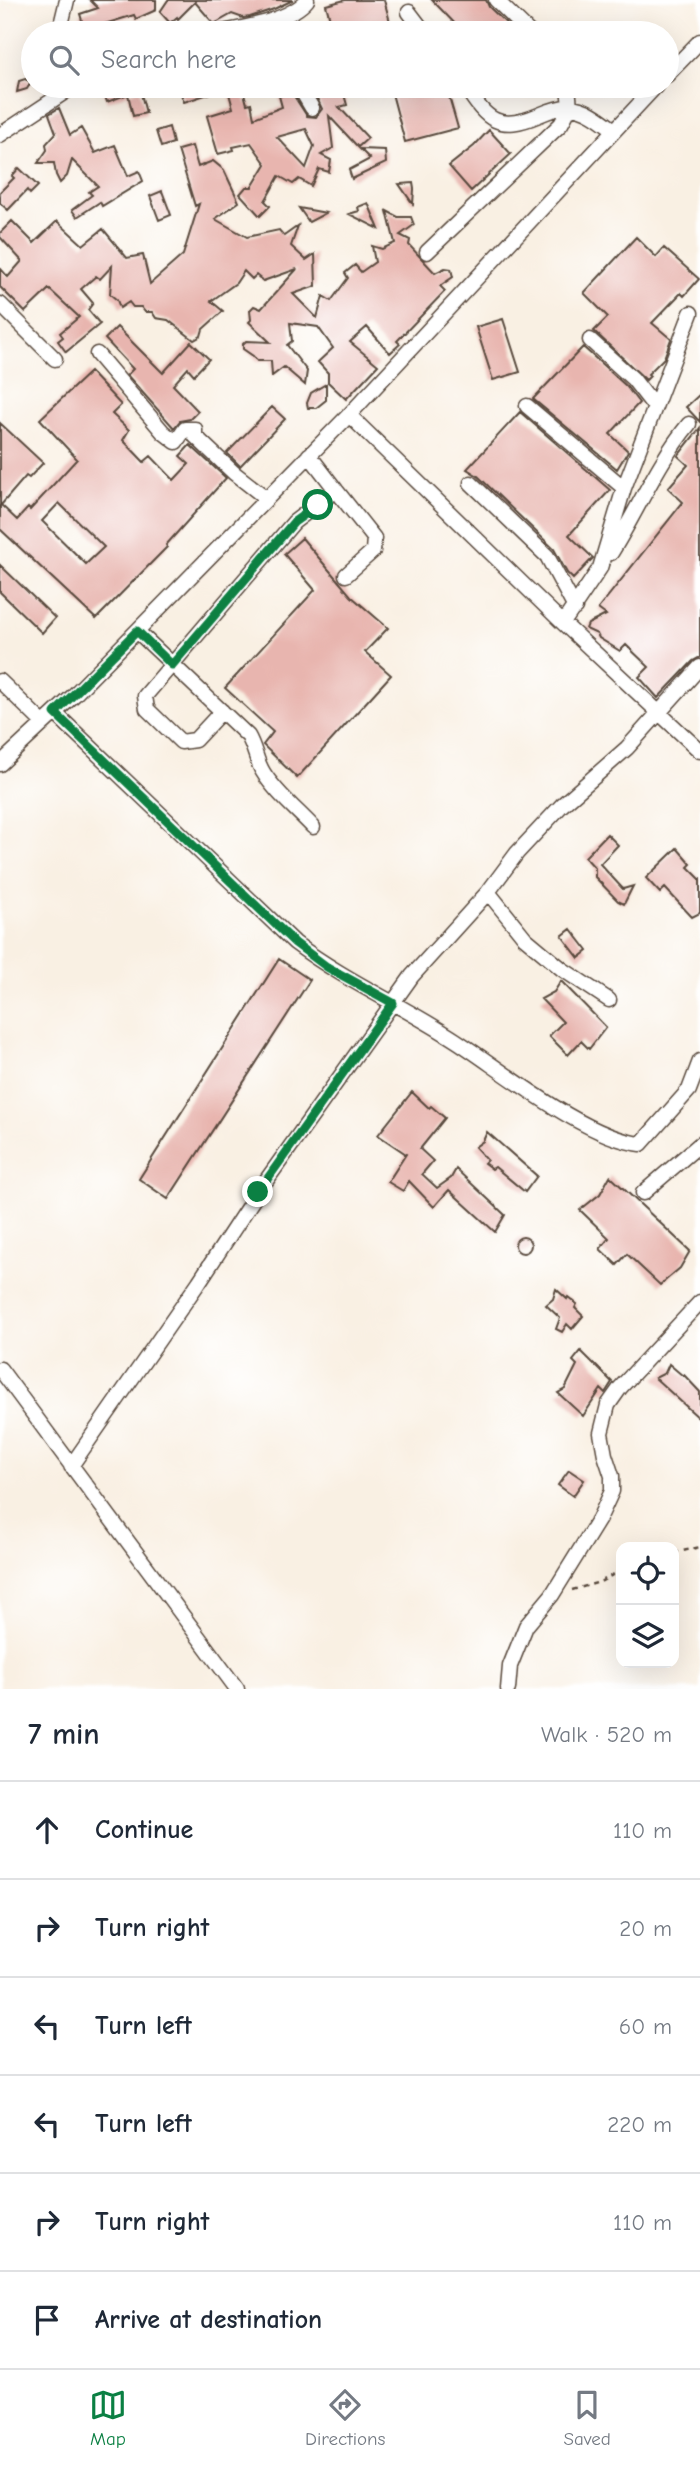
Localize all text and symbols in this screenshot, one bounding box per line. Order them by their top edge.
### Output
search box [21,21,679,98]
icon: search [45,41,83,79]
text: Search here [101,45,236,75]
route start [302,489,333,520]
route end [242,1176,273,1207]
map controls [616,1542,679,1668]
button: locate [616,1542,679,1605]
button: layers [616,1605,679,1668]
text: 7 min [28,1717,100,1752]
text: Walk · 520 m [541,1721,672,1748]
icon: ahead [28,1811,66,1849]
text: Continue [95,1815,193,1845]
text: 110 m [613,1817,672,1844]
icon: right [28,1909,66,1947]
text: Turn right [95,1913,209,1943]
text: 20 m [619,1915,672,1942]
icon: left [28,2007,66,2045]
text: Turn left [95,2011,192,2041]
text: 60 m [619,2013,672,2040]
icon: left [28,2105,66,2143]
text: Turn left [95,2109,192,2139]
text: 220 m [607,2111,672,2138]
icon: right [28,2203,66,2241]
text: Turn right [95,2207,209,2237]
text: 110 m [613,2209,672,2236]
icon: arrive [28,2301,66,2339]
text: Arrive at destination [95,2305,322,2335]
tab: Map [89,2386,127,2450]
tab: Directions [305,2386,385,2450]
tab: Saved [564,2386,611,2450]

